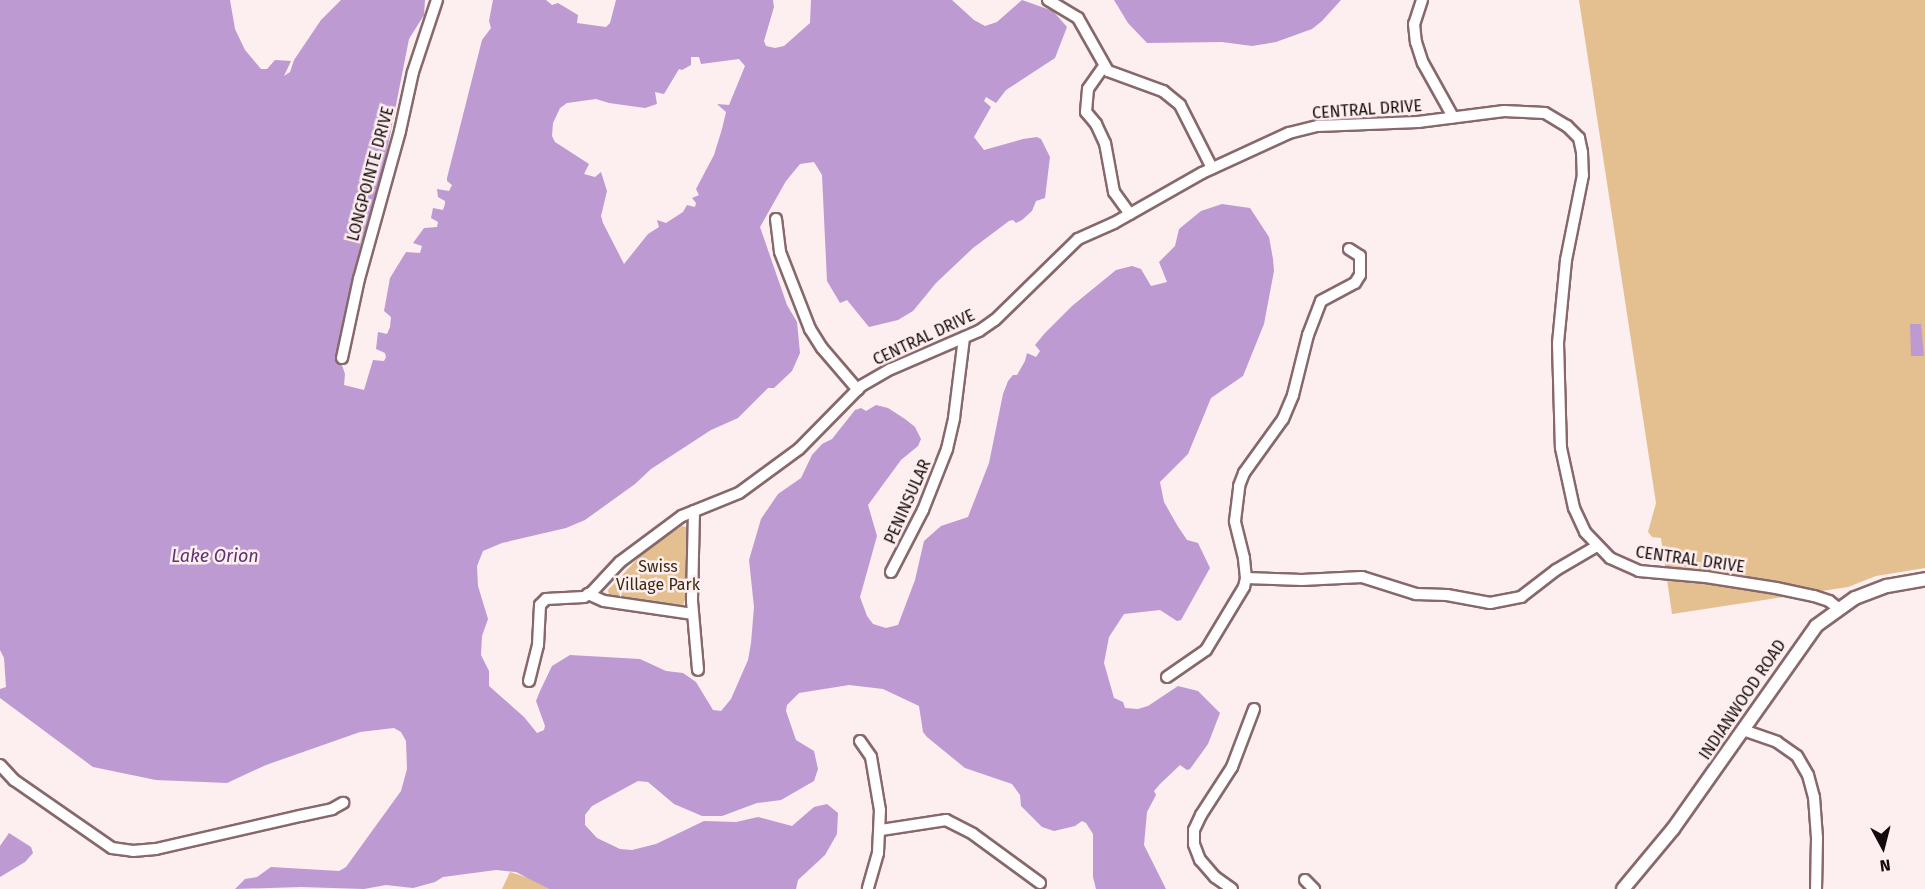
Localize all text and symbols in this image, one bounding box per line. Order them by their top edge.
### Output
street label: CENTRAL DRIVE [1311,97,1423,123]
street label: LONGPOINTE DRIVE [344,105,398,243]
street label: CENTRAL DRIVE [870,306,978,370]
street label: PENINSULAR [881,457,935,547]
street label: CENTRAL DRIVE [1634,543,1746,577]
water label: Lake Orion [171,545,259,567]
park label: Swiss Village Park [616,557,700,595]
street label: INDIANWOOD ROAD [1696,636,1790,764]
north arrow [1853,817,1913,877]
text: N [1879,855,1892,875]

